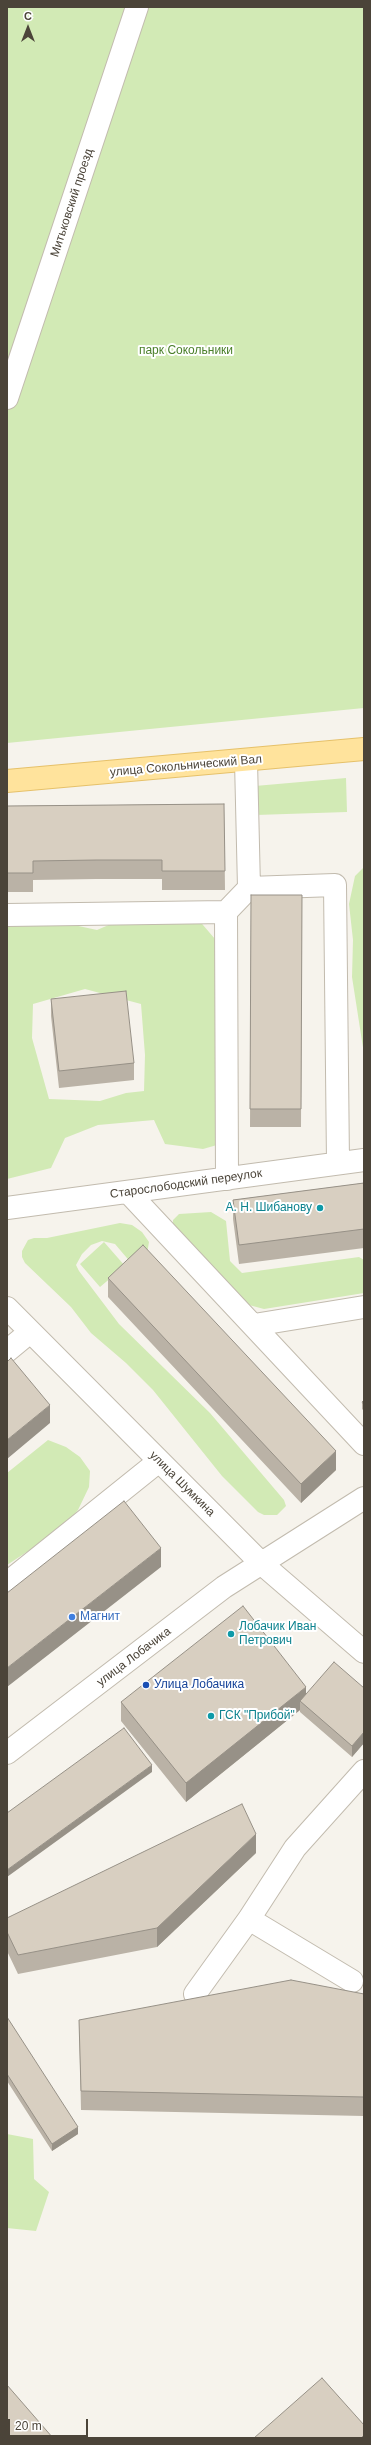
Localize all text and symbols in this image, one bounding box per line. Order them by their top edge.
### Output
north arrow [8,8,48,48]
text: С [24,10,32,22]
street label: Митьковский проезд [48,147,96,259]
park label: парк Сокольники [139,344,233,358]
street label: улица Сокольнический Вал [109,752,263,780]
street label: Старослободский переулок [109,1166,263,1202]
place label: А. Н. Шибанову [226,1201,312,1215]
marker: А. Н. Шибанову [315,1203,325,1213]
street label: улица Шумкина [146,1448,218,1520]
place label: Магнит [80,1610,120,1624]
marker: Магнит [67,1612,77,1622]
place label: Лобачик Иван Петрович [239,1620,316,1648]
street label: улица Лобачика [94,1624,174,1690]
marker: Лобачик Иван Петрович [226,1629,236,1639]
place label: Улица Лобачика [154,1678,244,1692]
marker: Улица Лобачика [141,1680,151,1690]
place label: ГСК "Прибой" [219,1709,295,1723]
marker: ГСК "Прибой" [206,1711,216,1721]
scale bar [10,2411,90,2437]
text: 20 m [15,2419,42,2433]

